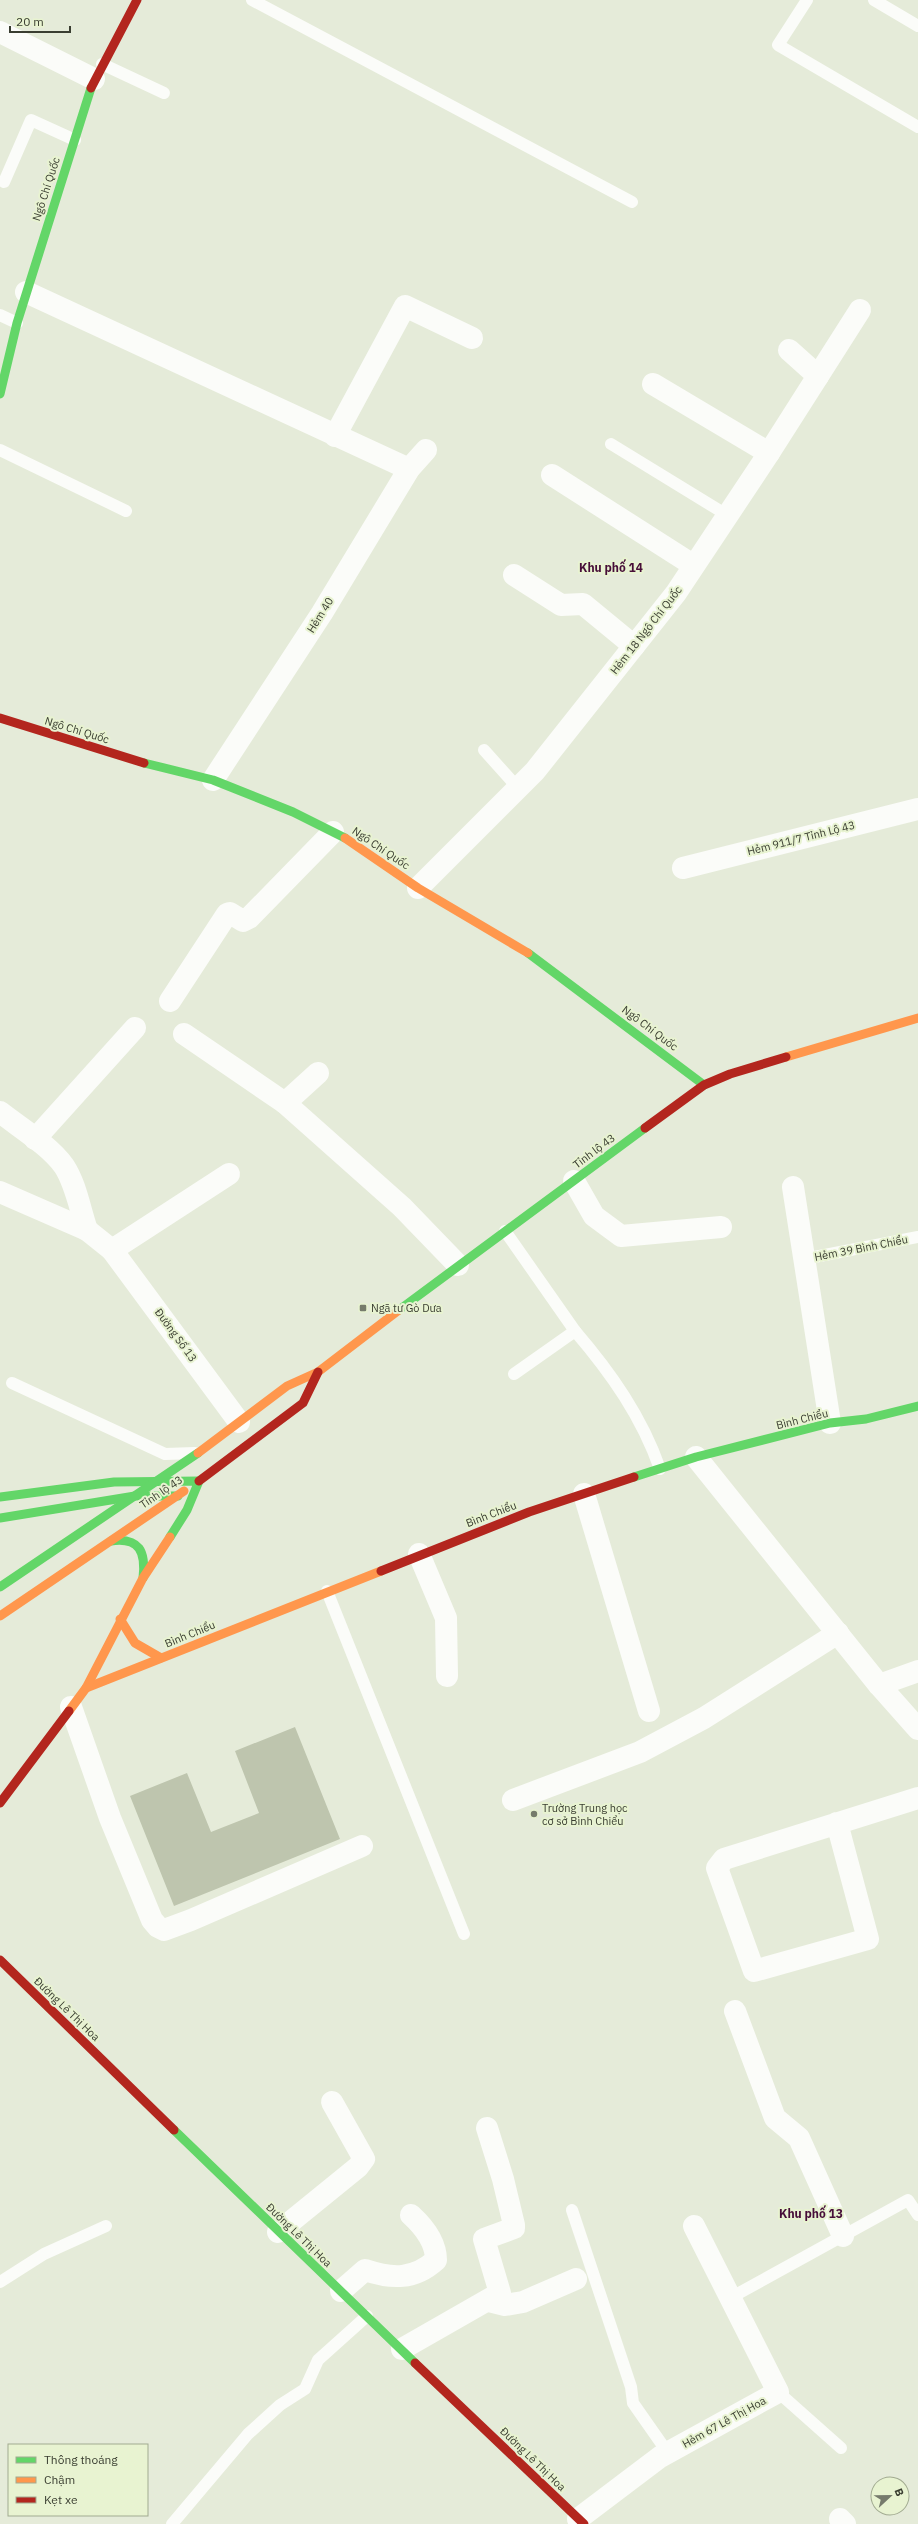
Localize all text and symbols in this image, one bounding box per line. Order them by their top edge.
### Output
scale bar [10,8,70,34]
text: 20 m [16,14,44,29]
street label: Ngô Chí Quốc [29,155,63,223]
district label: Khu phố 14 [579,559,643,575]
street label: Hẻm 18 Ngô Chí Quốc [607,583,685,677]
street label: Hẻm 40 [304,595,336,635]
street label: Ngô Chí Quốc [43,714,111,747]
street label: Hẻm 911/7 Tỉnh Lộ 43 [746,818,856,858]
street label: Ngô Chí Quốc [350,824,413,873]
street label: Ngô Chí Quốc [619,1002,681,1054]
street label: Tỉnh lộ 43 [570,1131,618,1171]
street label: Hẻm 39 Bình Chiểu [813,1232,909,1264]
place label: Ngã tư Gò Dưa [371,1301,442,1315]
marker: Ngã tư Gò Dưa [358,1303,368,1313]
street label: Đường Số 13 [152,1305,200,1365]
street label: Bình Chiểu [775,1406,829,1432]
street label: Tỉnh lộ 43 [137,1472,185,1512]
street label: Bình Chiểu [464,1498,518,1530]
street label: Bình Chiểu [163,1618,217,1650]
place label: Trường Trung học cơ sở Bình Chiểu [542,1801,628,1828]
marker: Trường Trung học cơ sở Bình Chiểu [529,1809,539,1819]
street label: Đường Lê Thị Hoa [31,1974,103,2044]
street label: Đường Lê Thị Hoa [263,2200,335,2270]
district label: Khu phố 13 [779,2205,843,2221]
street label: Hẻm 67 Lê Thị Hoa [680,2393,768,2451]
street label: Đường Lê Thị Hoa [497,2424,569,2494]
legend [8,2444,148,2516]
text: Thông thoáng [44,2452,118,2467]
text: Chậm [44,2472,75,2487]
north arrow [870,2476,910,2516]
text: B [891,2486,907,2498]
text: Kẹt xe [44,2492,78,2507]

